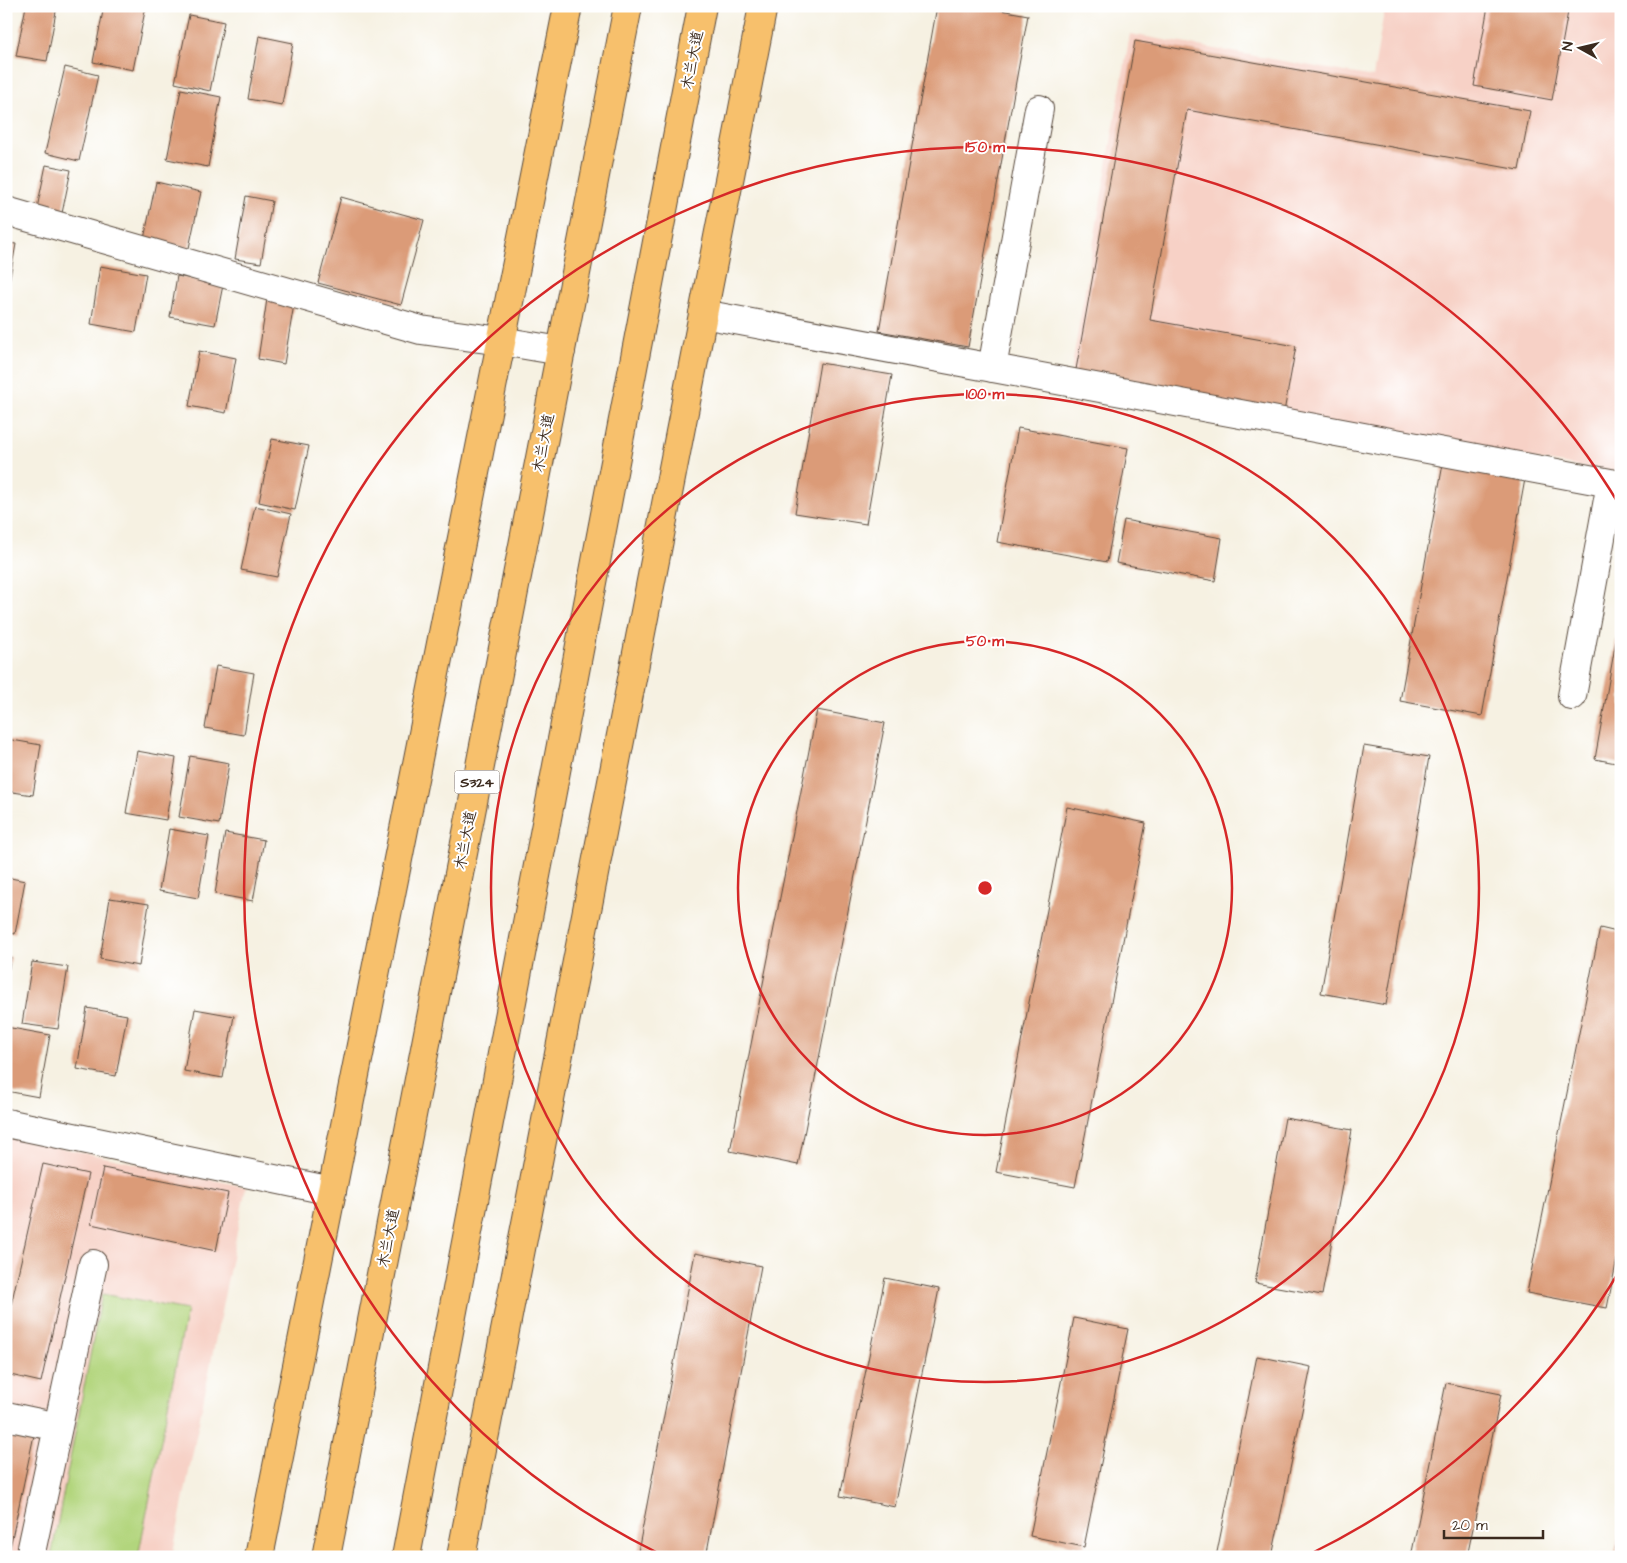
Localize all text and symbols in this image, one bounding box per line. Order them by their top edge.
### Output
north arrow [1554,22,1604,72]
street label: 木兰大道 [676,29,709,92]
text: N [1558,40,1579,52]
text: 150 m [965,137,1005,158]
text: 100 m [966,384,1005,405]
street label: 木兰大道 [527,412,560,475]
text: 50 m [966,631,1004,652]
road number: S324 [454,770,500,794]
street label: 木兰大道 [449,809,482,872]
centre of rings [976,879,994,897]
street label: 木兰大道 [372,1207,405,1270]
scale bar [1444,1508,1543,1540]
text: 20 m [1452,1515,1488,1536]

